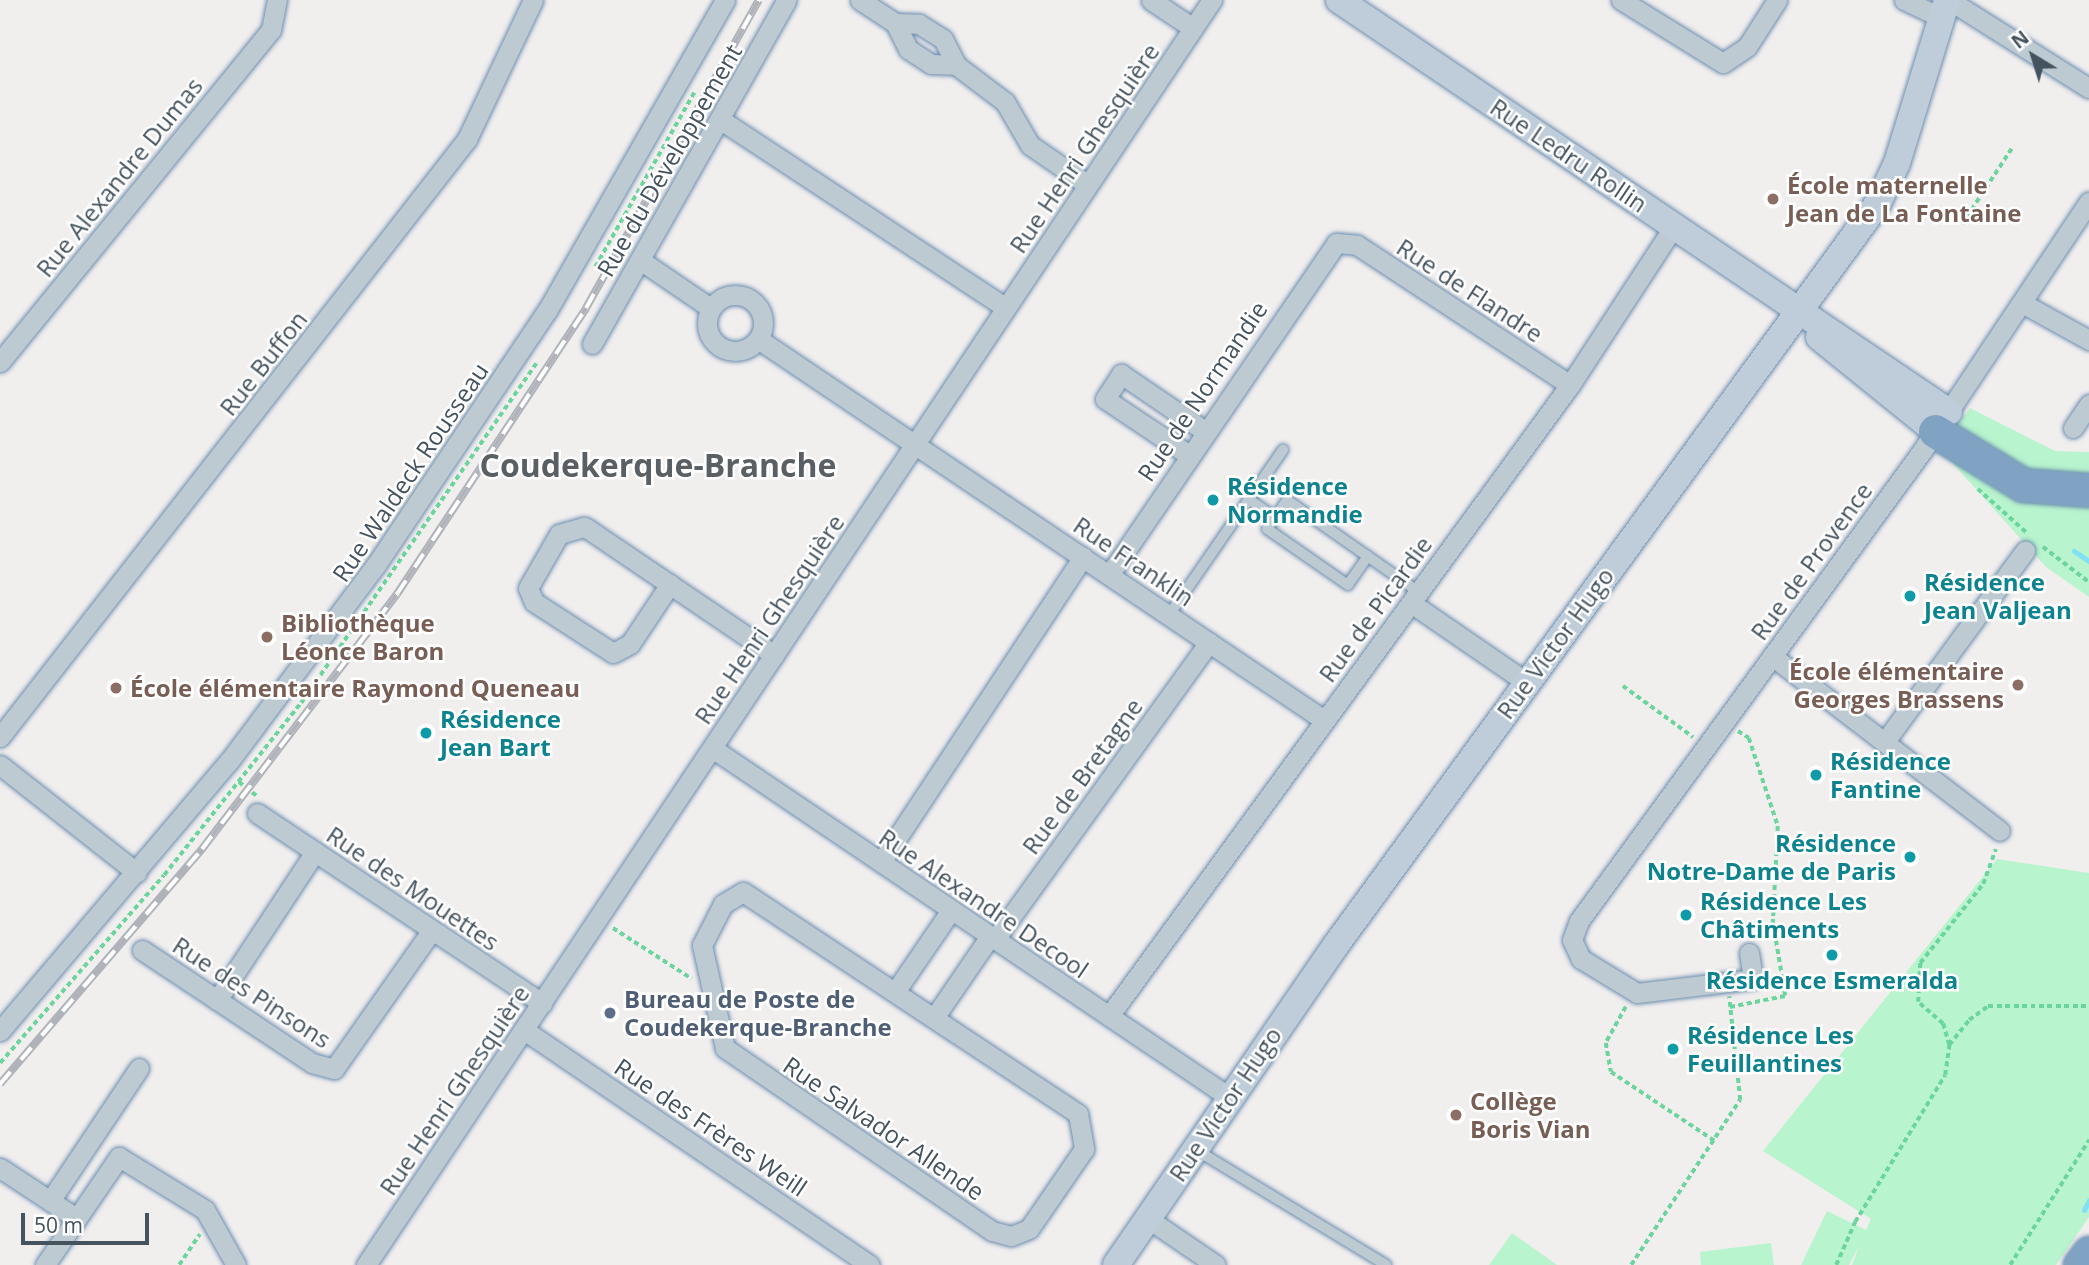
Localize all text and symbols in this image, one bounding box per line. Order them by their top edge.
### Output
north arrow [1998,21,2068,91]
text: N [2006,24,2034,54]
street label: Rue Henri Ghesquière [1003,38,1165,258]
street label: Rue du Développement [591,39,747,281]
street label: Rue Alexandre Dumas [30,72,208,282]
street label: Rue Ledru Rollin [1485,92,1653,218]
place label: École maternelle Jean de La Fontaine [1787,171,2022,227]
marker: École maternelle Jean de La Fontaine [1765,191,1781,207]
street label: Rue de Flandre [1392,232,1548,348]
street label: Rue de Normandie [1131,296,1273,486]
street label: Rue Buffon [213,305,313,421]
street label: Rue Waldeck Rousseau [326,357,494,587]
district label: Coudekerque-Branche [480,446,836,484]
place label: Résidence Normandie [1227,472,1363,528]
street label: Rue de Provence [1744,477,1878,645]
marker: Résidence Normandie [1205,492,1221,508]
street label: Rue Henri Ghesquière [688,509,850,729]
street label: Rue Franklin [1068,510,1200,612]
street label: Rue de Picardie [1313,531,1437,687]
street label: Rue Victor Hugo [1490,562,1620,724]
place label: Résidence Jean Valjean [1924,568,2072,624]
marker: Résidence Jean Valjean [1902,588,1918,604]
place label: Bibliothèque Léonce Baron [281,609,444,665]
marker: Bibliothèque Léonce Baron [259,629,275,645]
place label: École élémentaire Georges Brassens [1789,657,2004,713]
place label: École élémentaire Raymond Queneau [130,674,580,702]
marker: École élémentaire Georges Brassens [2010,677,2026,693]
marker: École élémentaire Raymond Queneau [108,680,124,696]
street label: Rue de Bretagne [1016,692,1148,860]
place label: Résidence Jean Bart [440,705,561,761]
marker: Résidence Jean Bart [418,725,434,741]
place label: Résidence Fantine [1830,747,1951,803]
marker: Résidence Fantine [1808,767,1824,783]
street label: Rue des Mouettes [321,820,505,956]
street label: Rue Alexandre Decool [874,822,1094,984]
place label: Résidence Notre-Dame de Paris [1647,829,1896,885]
marker: Résidence Notre-Dame de Paris [1902,849,1918,865]
place label: Résidence Les Châtiments [1700,887,1867,943]
marker: Résidence Les Châtiments [1678,907,1694,923]
street label: Rue des Pinsons [168,930,336,1054]
marker: Résidence Esmeralda [1824,947,1840,963]
place label: Résidence Esmeralda [1706,966,1958,994]
street label: Rue Henri Ghesquière [373,980,535,1200]
place label: Bureau de Poste de Coudekerque-Branche [624,985,892,1041]
marker: Bureau de Poste de Coudekerque-Branche [602,1005,618,1021]
street label: Rue Victor Hugo [1163,1021,1287,1187]
place label: Résidence Les Feuillantines [1687,1021,1854,1077]
marker: Résidence Les Feuillantines [1665,1041,1681,1057]
street label: Rue Salvador Allende [778,1050,990,1206]
street label: Rue des Frères Weill [609,1052,813,1202]
place label: Collège Boris Vian [1470,1087,1591,1143]
marker: Collège Boris Vian [1448,1107,1464,1123]
scale bar [24,1198,152,1242]
text: 50 m [34,1211,83,1239]

